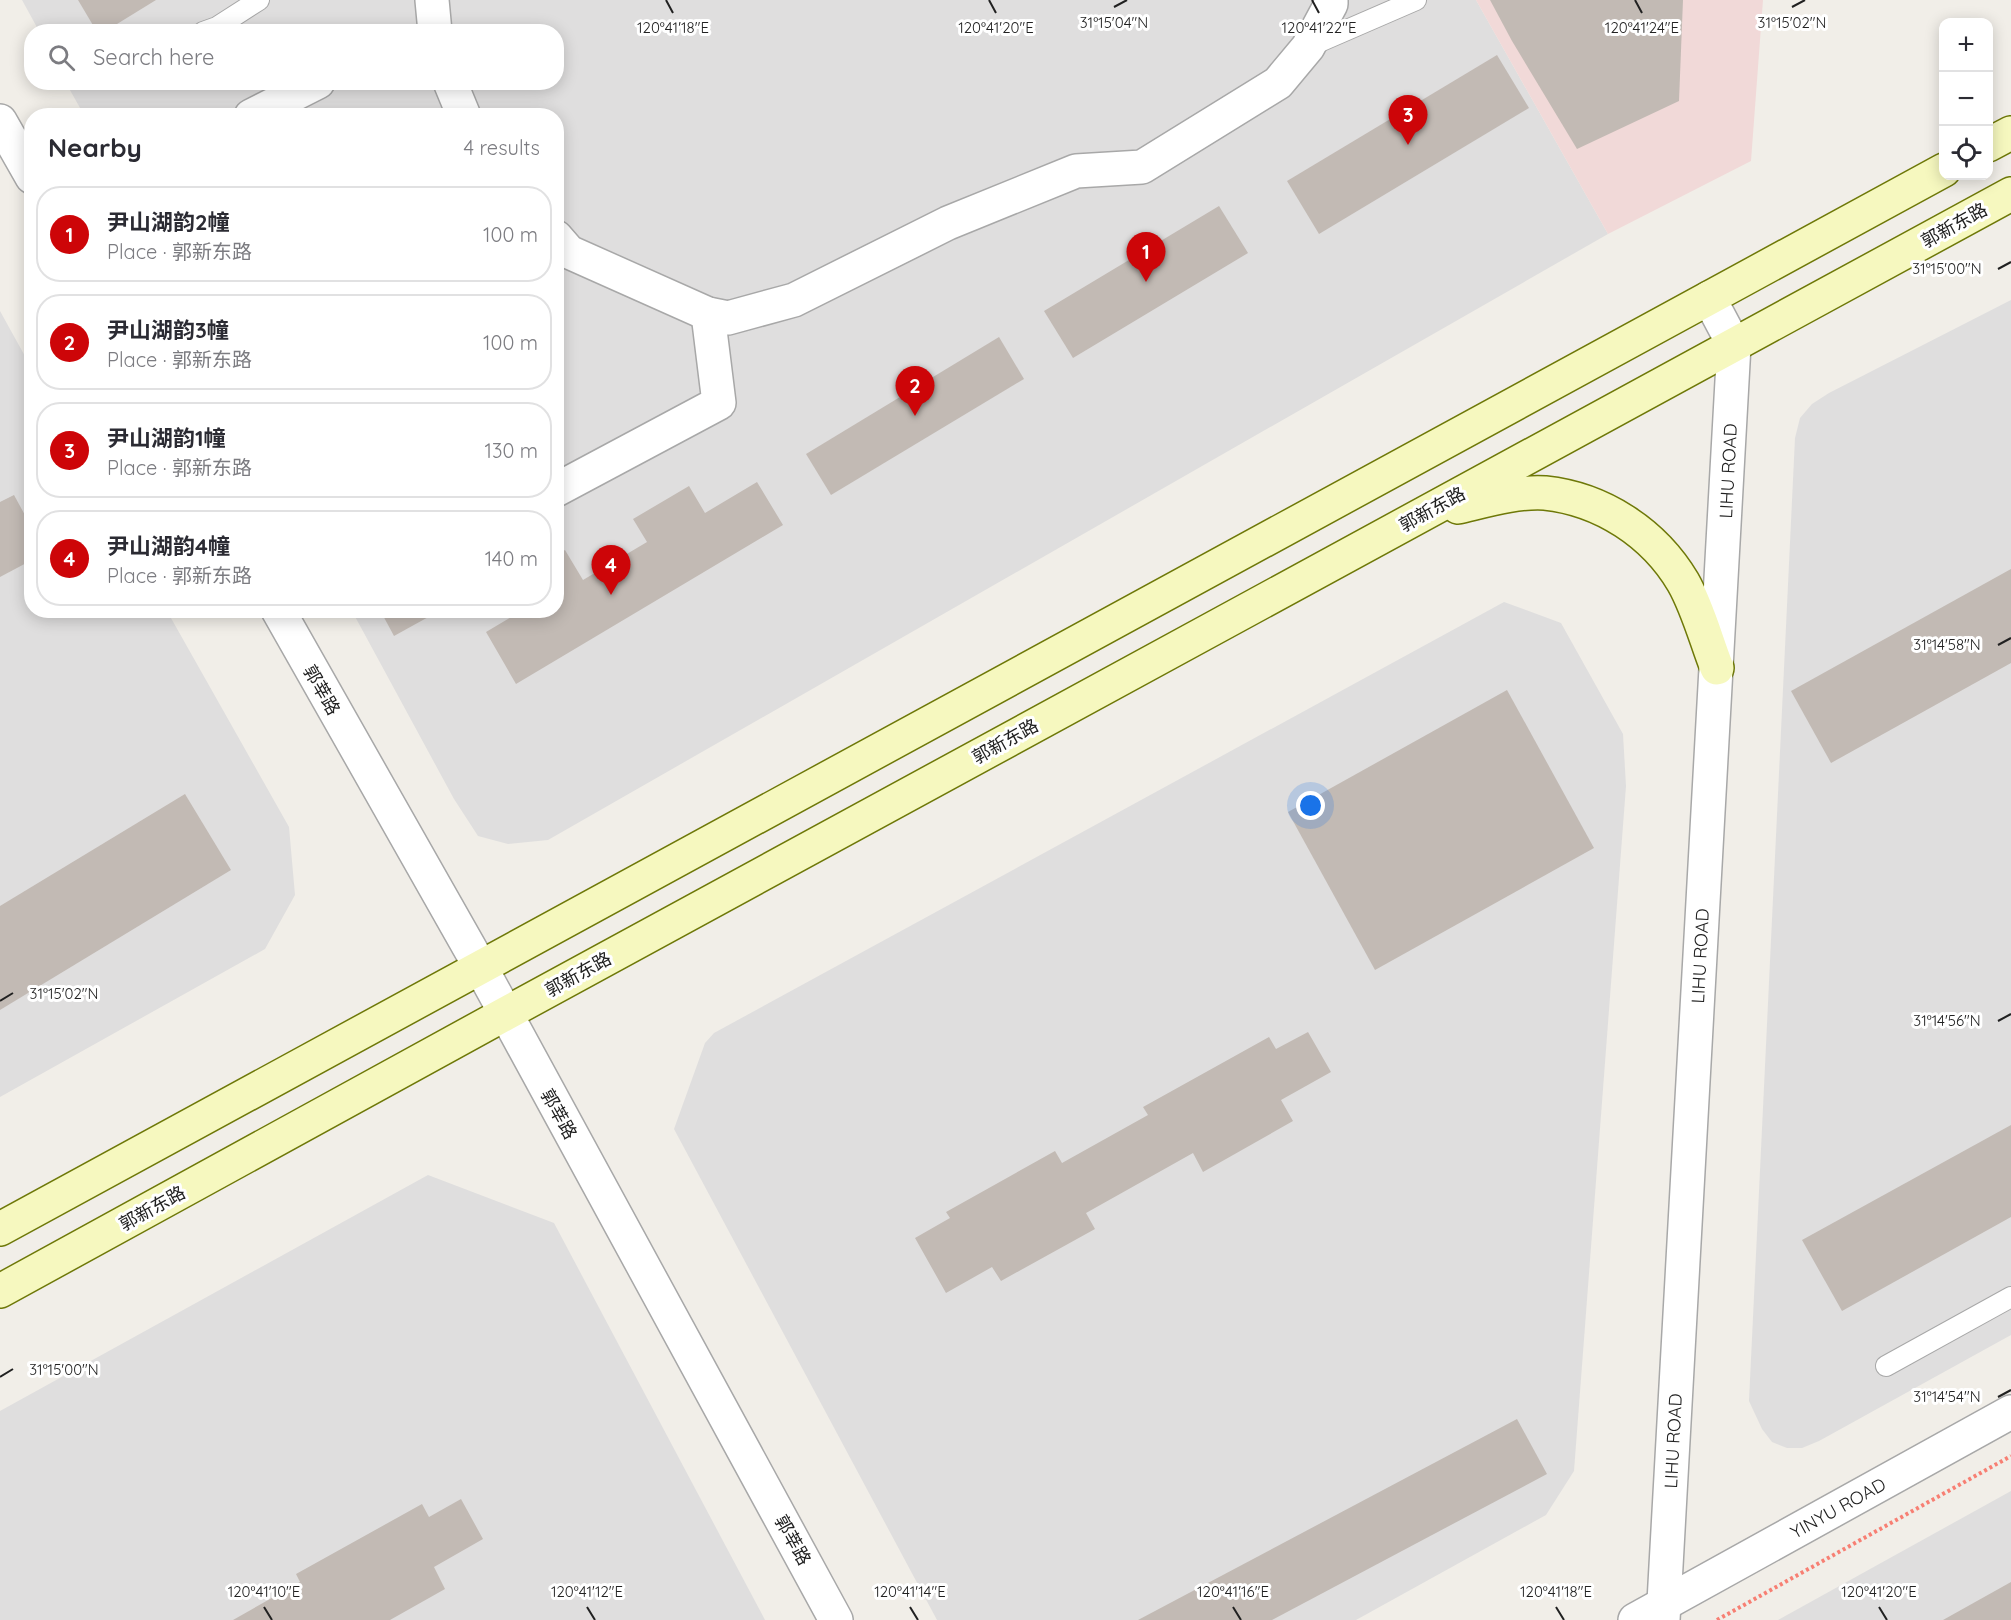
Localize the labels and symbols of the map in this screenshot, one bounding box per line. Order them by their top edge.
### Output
text: 31°15'04"N [1080,13,1148,32]
text: 31°15'02"N [1758,13,1826,32]
text: 120°41'18"E [637,18,709,37]
text: 120°41'20"E [958,18,1034,37]
text: 120°41'22"E [1282,18,1356,37]
text: 120°41'24"E [1605,18,1679,37]
pin: 3 [1388,96,1428,145]
street label: 郭新东路 [1917,197,1991,253]
pin: 1 [1126,232,1166,282]
text: 31°15'00"N [1912,259,1982,278]
pin: 2 [896,366,934,416]
street label: LIHU ROAD [1714,423,1742,519]
street label: 郭新东路 [1395,481,1469,537]
pin: 4 [592,546,630,595]
text: 31°14'58"N [1913,635,1981,654]
street label: 郭莘路 [299,661,345,719]
street label: 郭新东路 [968,713,1042,769]
your location [1296,791,1325,820]
street label: LIHU ROAD [1686,908,1714,1004]
street label: 郭新东路 [541,946,615,1002]
text: 31°15'02"N [30,984,98,1003]
text: 31°14'56"N [1913,1011,1981,1030]
street label: 郭莘路 [536,1085,582,1143]
street label: 郭新东路 [115,1180,189,1236]
text: 31°15'00"N [29,1360,99,1379]
text: 31°14'54"N [1913,1387,1981,1406]
street label: LIHU ROAD [1659,1393,1687,1489]
street label: YINYU ROAD [1786,1472,1890,1544]
street label: 郭莘路 [770,1511,816,1569]
text: 120°41'10"E [228,1582,300,1601]
text: 120°41'12"E [551,1582,623,1601]
text: 120°41'14"E [874,1582,946,1601]
text: 120°41'16"E [1197,1582,1269,1601]
text: 120°41'18"E [1520,1582,1592,1601]
text: 120°41'20"E [1841,1582,1917,1601]

